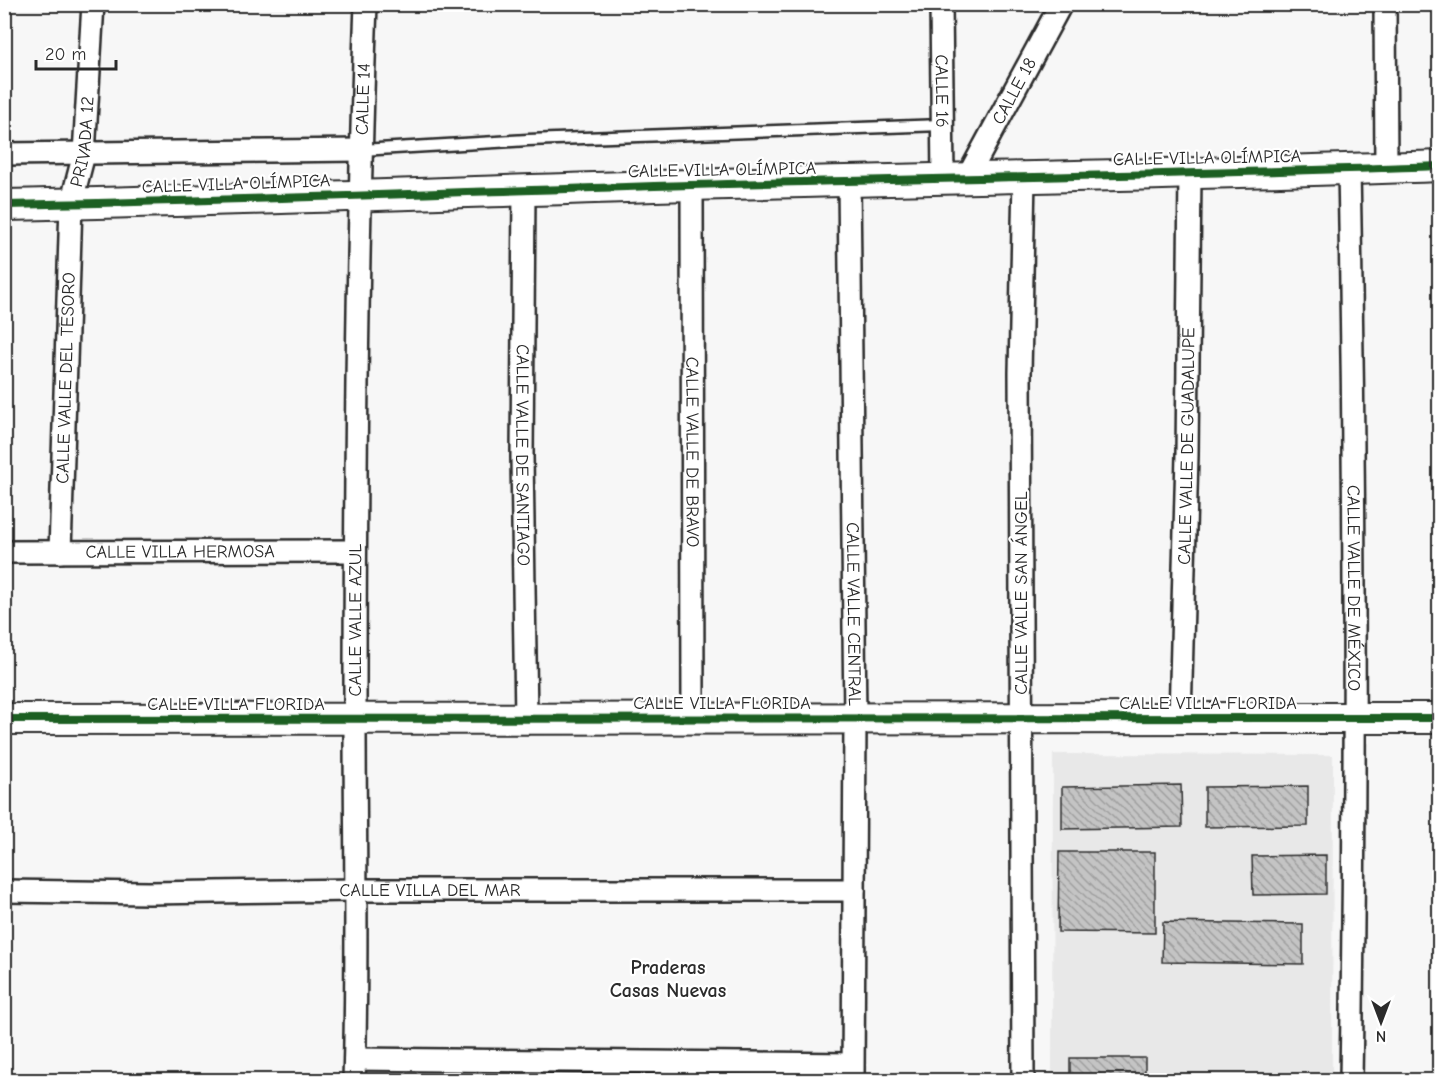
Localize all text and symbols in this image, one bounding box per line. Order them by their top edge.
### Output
scale bar [36,33,116,71]
text: 20 m [45,44,86,65]
street label: CALLE 16 [931,54,953,128]
street label: CALLE 18 [988,54,1041,128]
street label: CALLE 14 [351,63,374,135]
street label: PRIVADA 12 [65,96,98,189]
street label: CALLE VILLA OLÍMPICA [1113,145,1301,170]
street label: CALLE VILLA OLÍMPICA [628,157,816,182]
street label: CALLE VILLA OLÍMPICA [141,169,331,198]
street label: CALLE VALLE DEL TESORO [52,272,79,484]
street label: CALLE VALLE DE GUADALUPE [1174,327,1199,565]
street label: CALLE VALLE DE SANTIAGO [511,344,534,566]
street label: CALLE VALLE DE BRAVO [682,357,703,547]
street label: CALLE VALLE DE MÉXICO [1343,485,1366,691]
street label: CALLE VALLE SAN ÁNGEL [1010,491,1032,695]
street label: CALLE VALLE CENTRAL [842,522,865,706]
street label: CALLE VILLA HERMOSA [85,541,275,562]
street label: CALLE VALLE AZUL [345,544,366,696]
street label: CALLE VILLA FLORIDA [633,693,811,714]
street label: CALLE VILLA FLORIDA [1119,693,1297,714]
street label: CALLE VILLA FLORIDA [147,694,325,715]
street label: CALLE VILLA DEL MAR [339,879,521,901]
district label: Praderas Casas Nuevas [610,956,726,1002]
north arrow [1351,992,1411,1052]
text: N [1376,1027,1386,1045]

